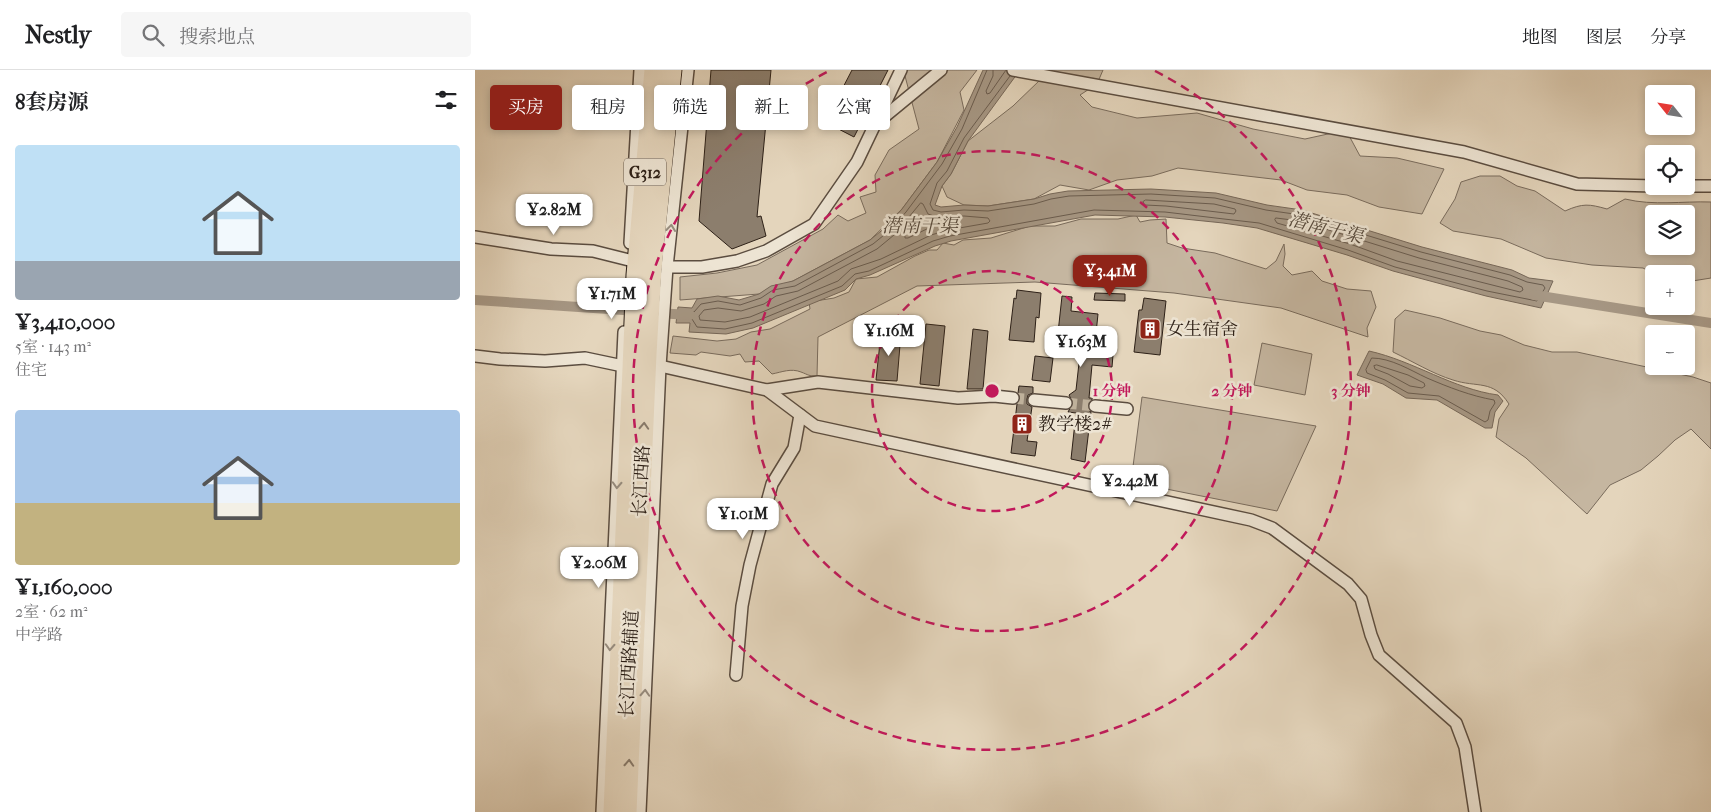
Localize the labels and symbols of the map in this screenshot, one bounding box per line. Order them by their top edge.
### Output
north arrow [1645,85,1695,135]
road number: G312 [624,158,666,185]
pin: ¥2.82M [513,194,595,236]
water label: 潜南干渠 [1286,208,1368,249]
water label: 潜南干渠 [882,215,961,237]
one-way arrow [665,224,676,232]
pin: ¥3.41M [1069,254,1151,297]
pin: ¥1.71M [571,278,653,320]
pin: ¥1.16M [848,314,930,357]
building icon: 女生宿舍 [1138,317,1162,341]
place label: 女生宿舍 [1166,319,1238,340]
pin: ¥1.63M [1040,326,1122,368]
centre of rings [983,382,1001,400]
text: 1 分钟 [1093,382,1131,400]
text: 2 分钟 [1212,382,1252,400]
text: 3 分钟 [1331,382,1371,400]
building icon: 教学楼2# [1010,412,1034,436]
place label: 教学楼2# [1038,414,1113,435]
one-way arrow [638,422,649,430]
street label: 长江西路 [629,445,654,518]
pin: ¥2.42M [1089,464,1171,507]
one-way arrow [612,481,623,489]
pin: ¥1.01M [702,498,784,540]
pin: ¥2.06M [558,546,640,589]
street label: 长江西路辅道 [616,610,643,719]
one-way arrow [604,644,615,652]
one-way arrow [640,689,651,697]
one-way arrow [623,759,634,767]

